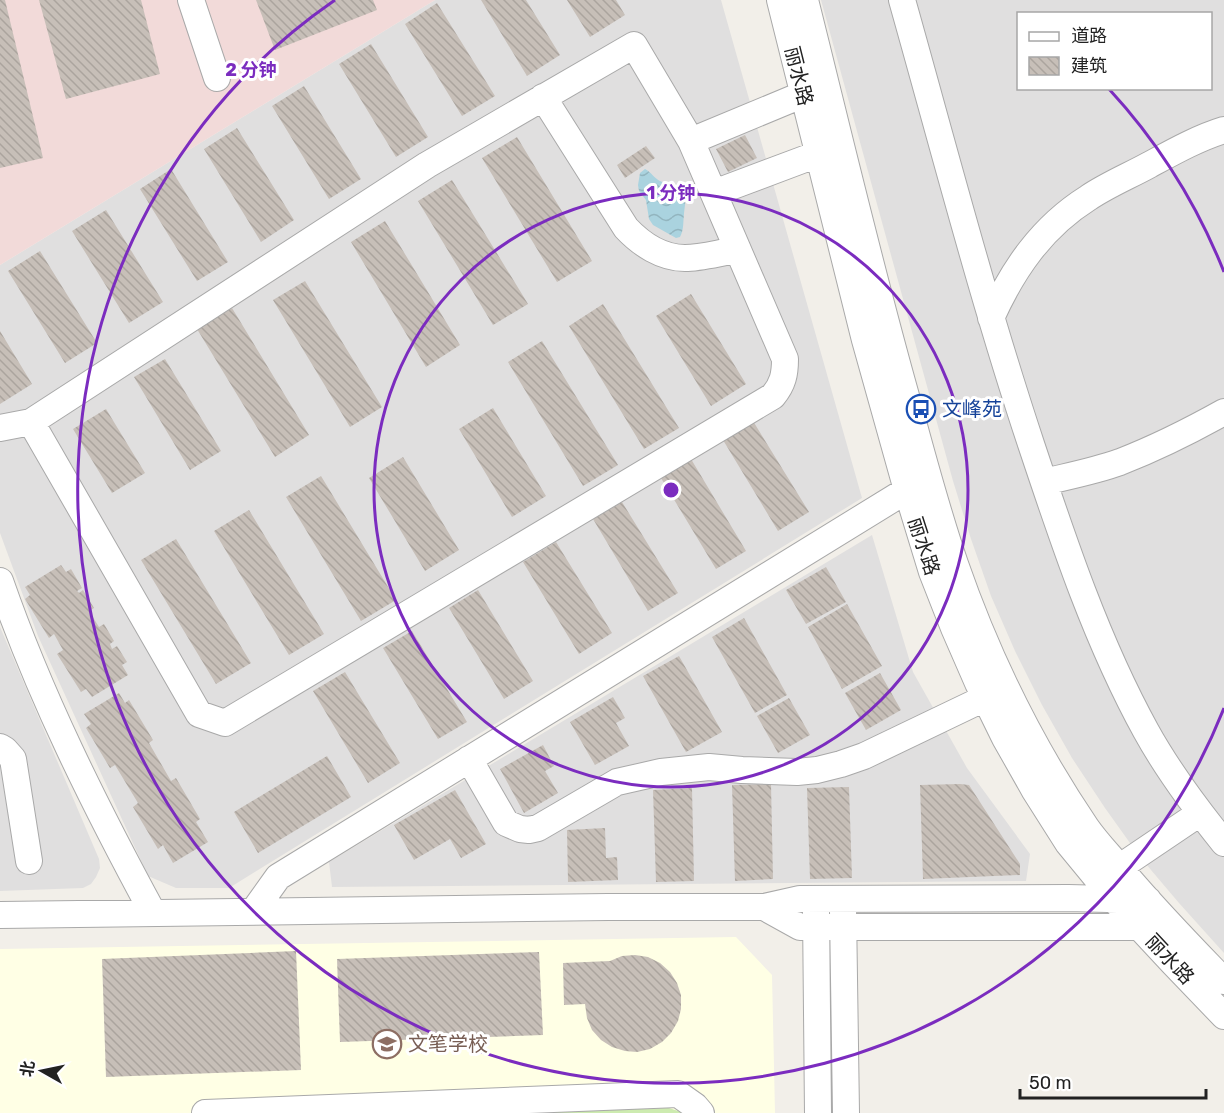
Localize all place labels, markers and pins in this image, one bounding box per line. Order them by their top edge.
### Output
bus stop icon: 文峰苑 [905,393,937,425]
place label: 文峰苑 [942,397,1002,421]
centre of rings [661,480,681,500]
school or university icon: 文笔学校 [371,1028,403,1060]
place label: 文笔学校 [408,1032,488,1056]

